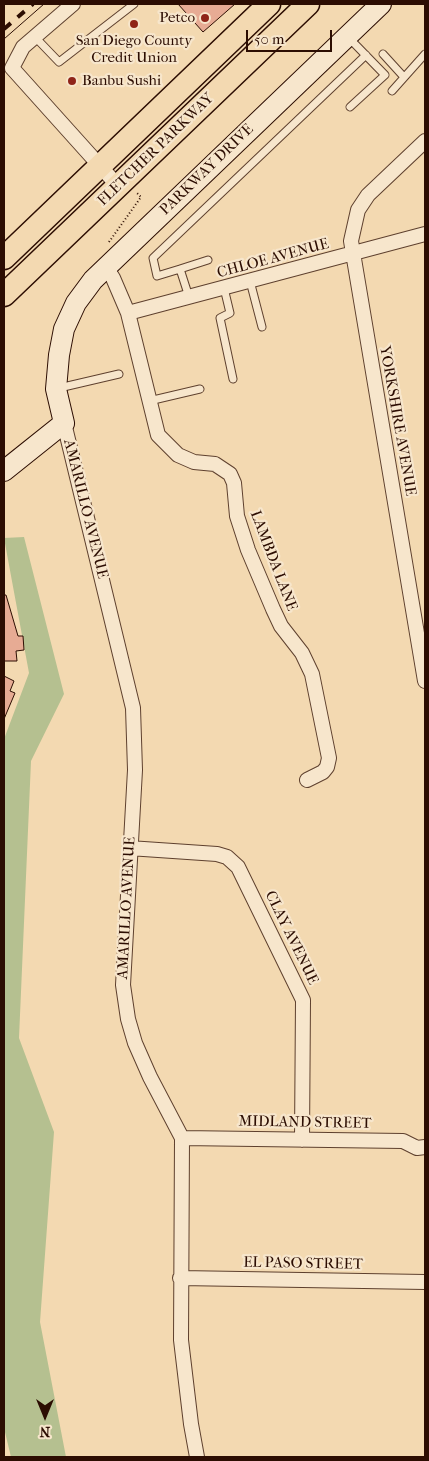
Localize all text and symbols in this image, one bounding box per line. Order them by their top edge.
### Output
place label: Petco [159,9,195,27]
marker: Petco [199,12,211,24]
marker: San Diego County Credit Union [128,18,140,30]
scale bar [249,20,335,52]
text: 50 m [254,30,284,48]
place label: San Diego County Credit Union [76,32,192,67]
place label: Banbu Sushi [82,72,161,90]
marker: Banbu Sushi [66,75,78,87]
street label: FLETCHER PARKWAY [94,90,218,210]
street label: PARKWAY DRIVE [156,121,258,219]
street label: CHLOE AVENUE [215,235,331,283]
street label: YORKSHIRE AVENUE [375,345,419,497]
street label: AMARILLO AVENUE [59,437,111,581]
street label: LAMBDA LANE [246,508,300,614]
street label: AMARILLO AVENUE [114,836,140,980]
street label: CLAY AVENUE [261,888,321,988]
street label: MIDLAND STREET [238,1113,372,1133]
street label: EL PASO STREET [243,1254,363,1274]
north arrow [20,1391,70,1441]
text: N [40,1423,50,1440]

